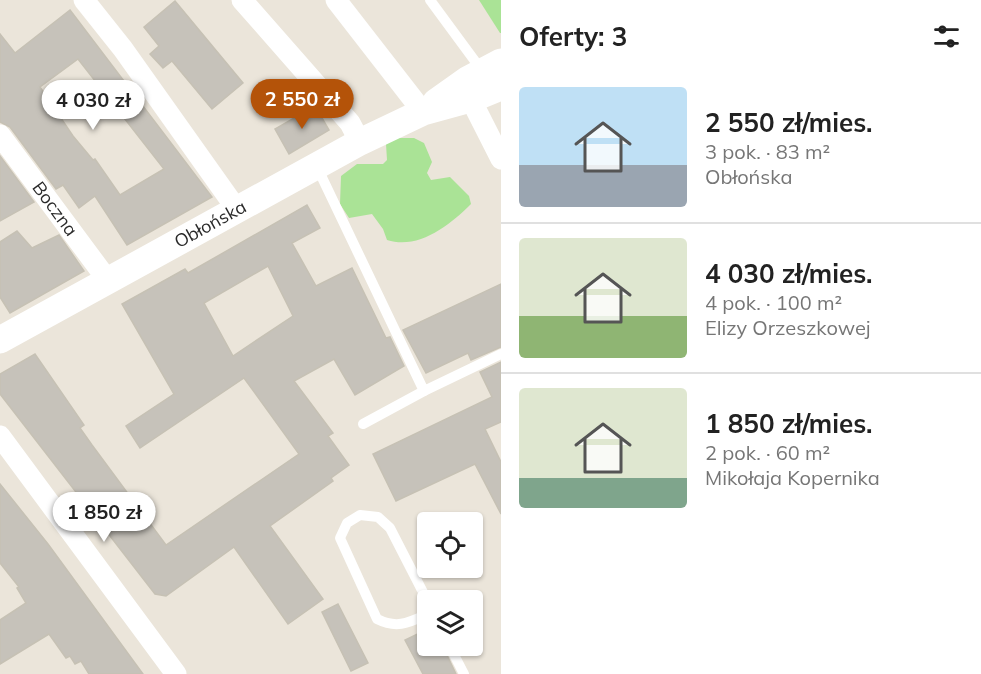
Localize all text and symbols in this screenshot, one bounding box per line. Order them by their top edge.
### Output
text: Oferty: 3 [519,20,627,53]
icon: filters [930,20,963,53]
pin: 2 550 zł [240,79,364,130]
pin: 4 030 zł [31,80,155,131]
text: 2 550 zł [265,86,339,111]
text: 4 030 zł [56,87,130,112]
text: 2 550 zł/mies. [705,106,873,139]
icon: home [567,111,639,183]
text: 3 pok. · 83 m² [705,139,830,164]
text: Obłońska [705,164,792,189]
street label: Boczna [27,177,83,240]
street label: Obłońska [170,195,250,253]
text: 4 030 zł/mies. [705,257,873,290]
icon: home [567,262,639,334]
text: 4 pok. · 100 m² [705,290,842,315]
text: Elizy Orzeszkowej [705,315,871,340]
text: 1 850 zł/mies. [705,407,873,440]
icon: home [567,412,639,484]
text: 2 pok. · 60 m² [705,440,830,465]
text: Mikołaja Kopernika [705,465,880,490]
pin: 1 850 zł [42,492,166,543]
text: 1 850 zł [67,499,141,524]
map controls [417,512,483,656]
button: locate [417,512,483,578]
button: layers [417,590,483,656]

